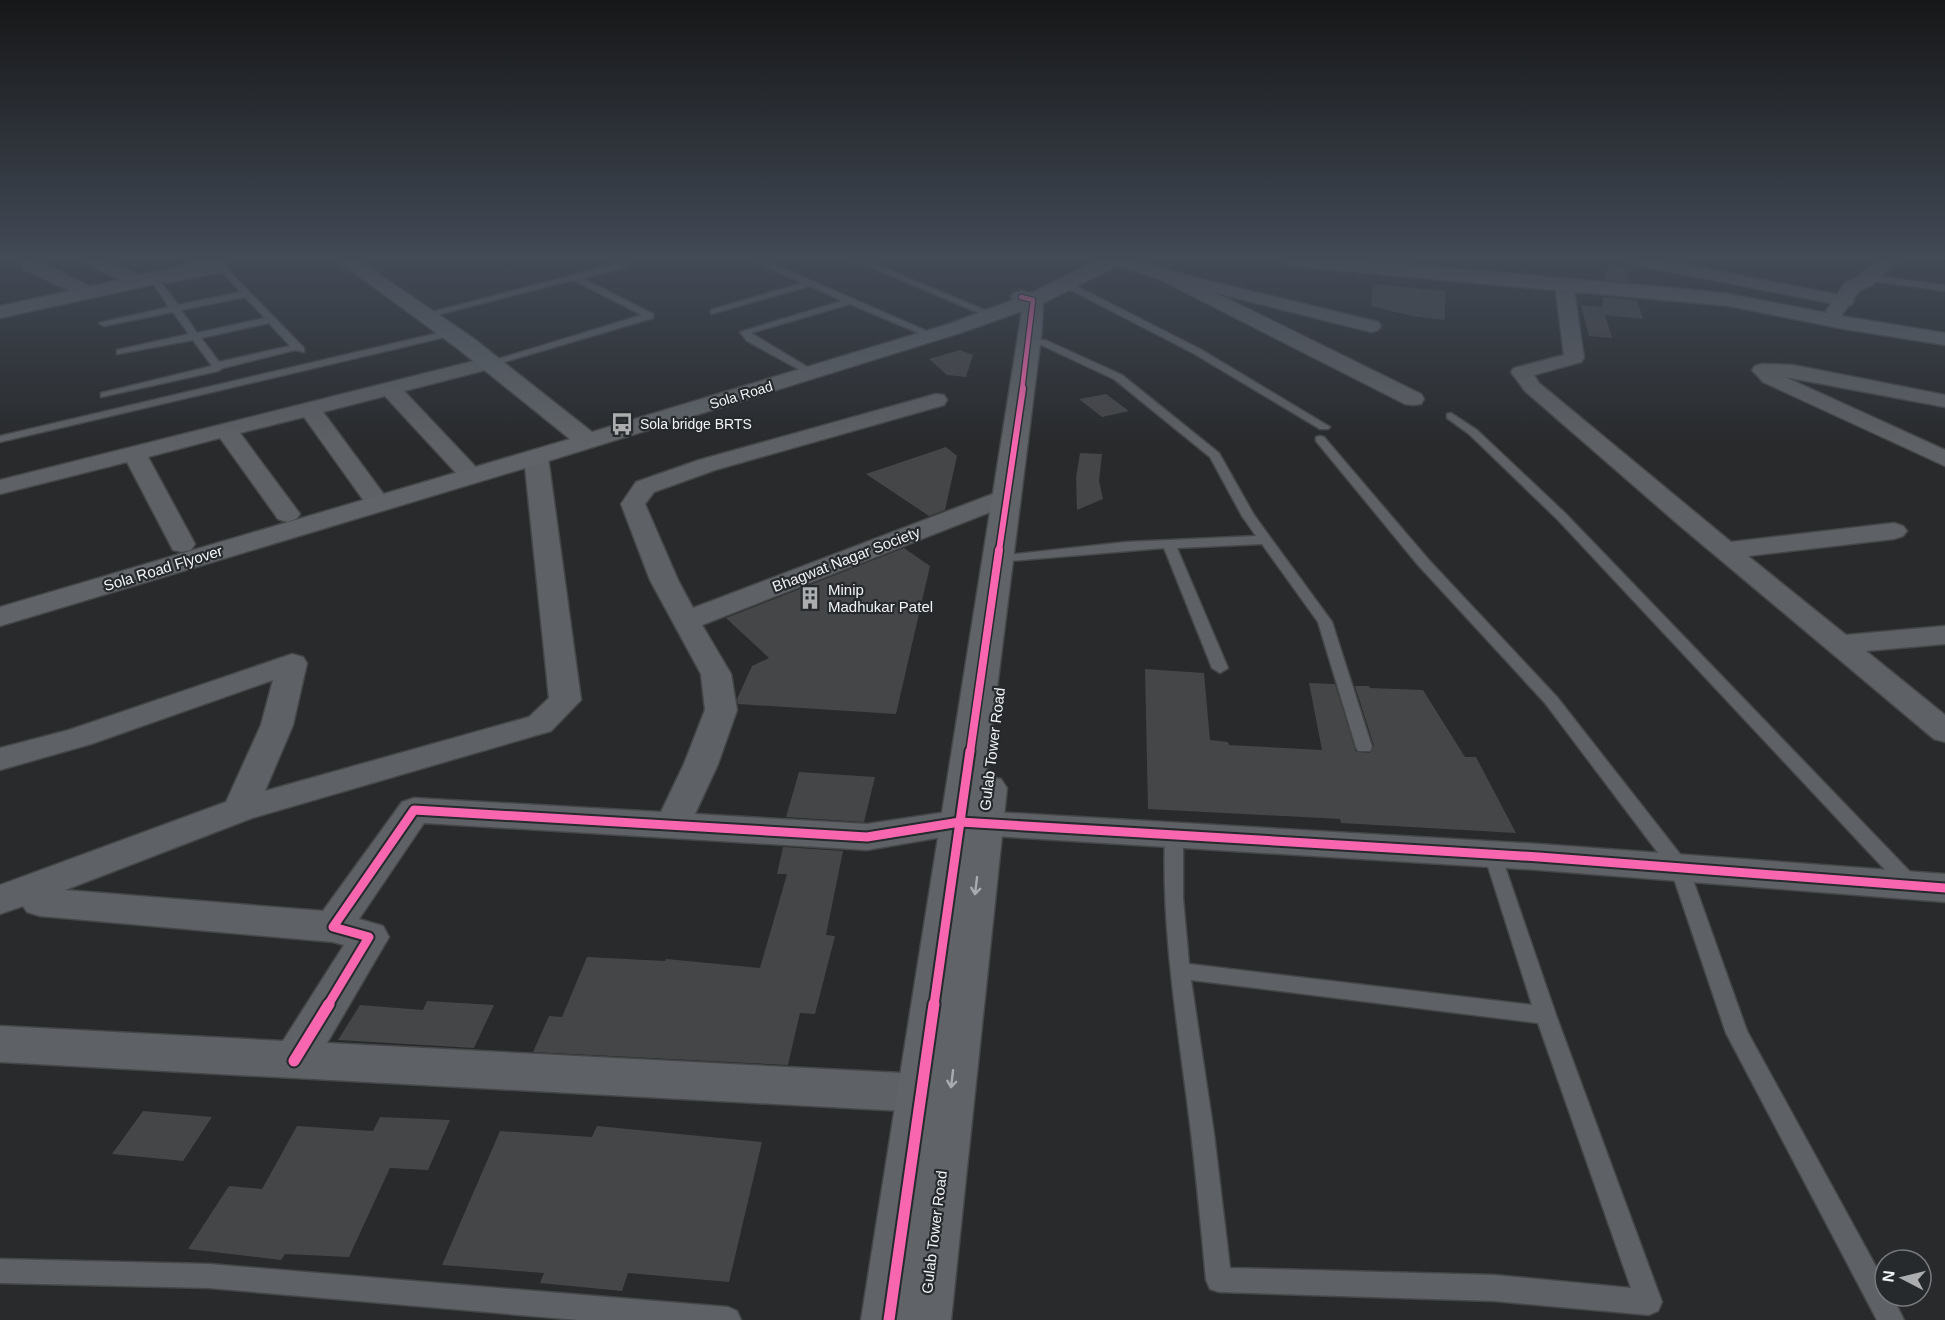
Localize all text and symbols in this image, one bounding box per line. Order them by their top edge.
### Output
street label: Sola Road [707,378,775,412]
bus stop icon: Sola bridge BRTS [609,411,635,437]
place label: Sola bridge BRTS [640,416,752,432]
street label: Bhagwat Nagar Society [770,523,923,595]
street label: Sola Road Flyover [102,542,224,594]
place label: Minip Madhukar Patel [828,581,933,615]
building icon: Minip Madhukar Patel [797,585,823,611]
street label: Gulab Tower Road [976,686,1008,812]
one-way arrow [970,875,981,895]
one-way arrow [946,1069,957,1089]
street label: Gulab Tower Road [918,1169,950,1295]
north arrow [1873,1248,1933,1308]
text: N [1879,1269,1898,1283]

